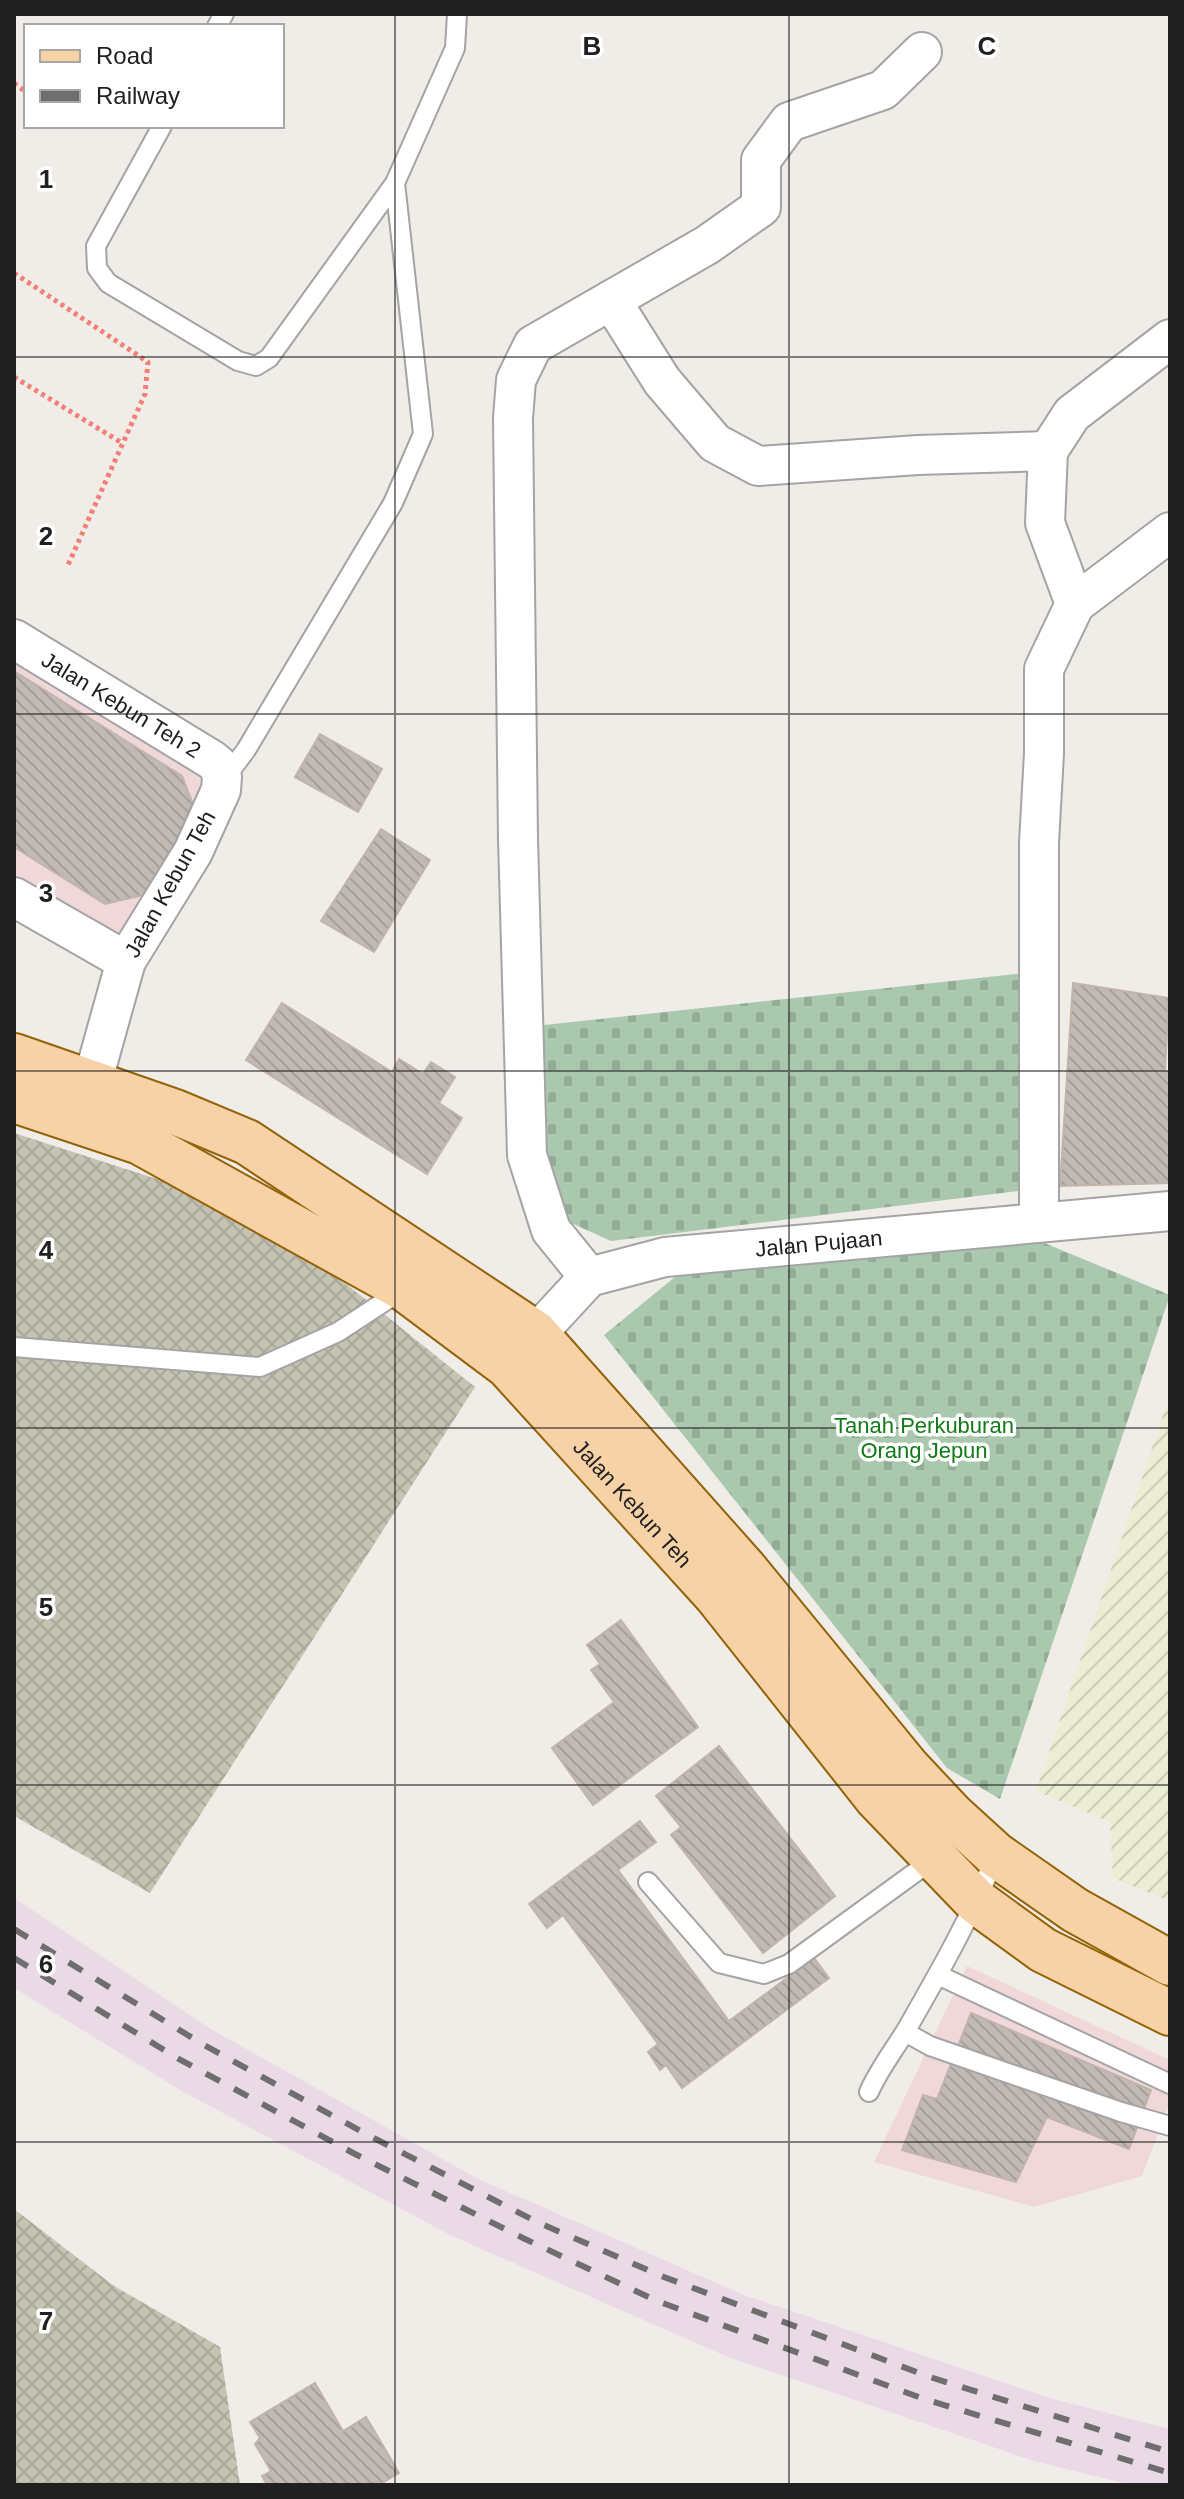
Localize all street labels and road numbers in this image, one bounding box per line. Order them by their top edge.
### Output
street label: Jalan Kebun Teh 2 [37,647,206,763]
street label: Jalan Kebun Teh [119,806,221,962]
street label: Jalan Pujaan [754,1225,883,1261]
street label: Jalan Kebun Teh [568,1434,697,1572]

